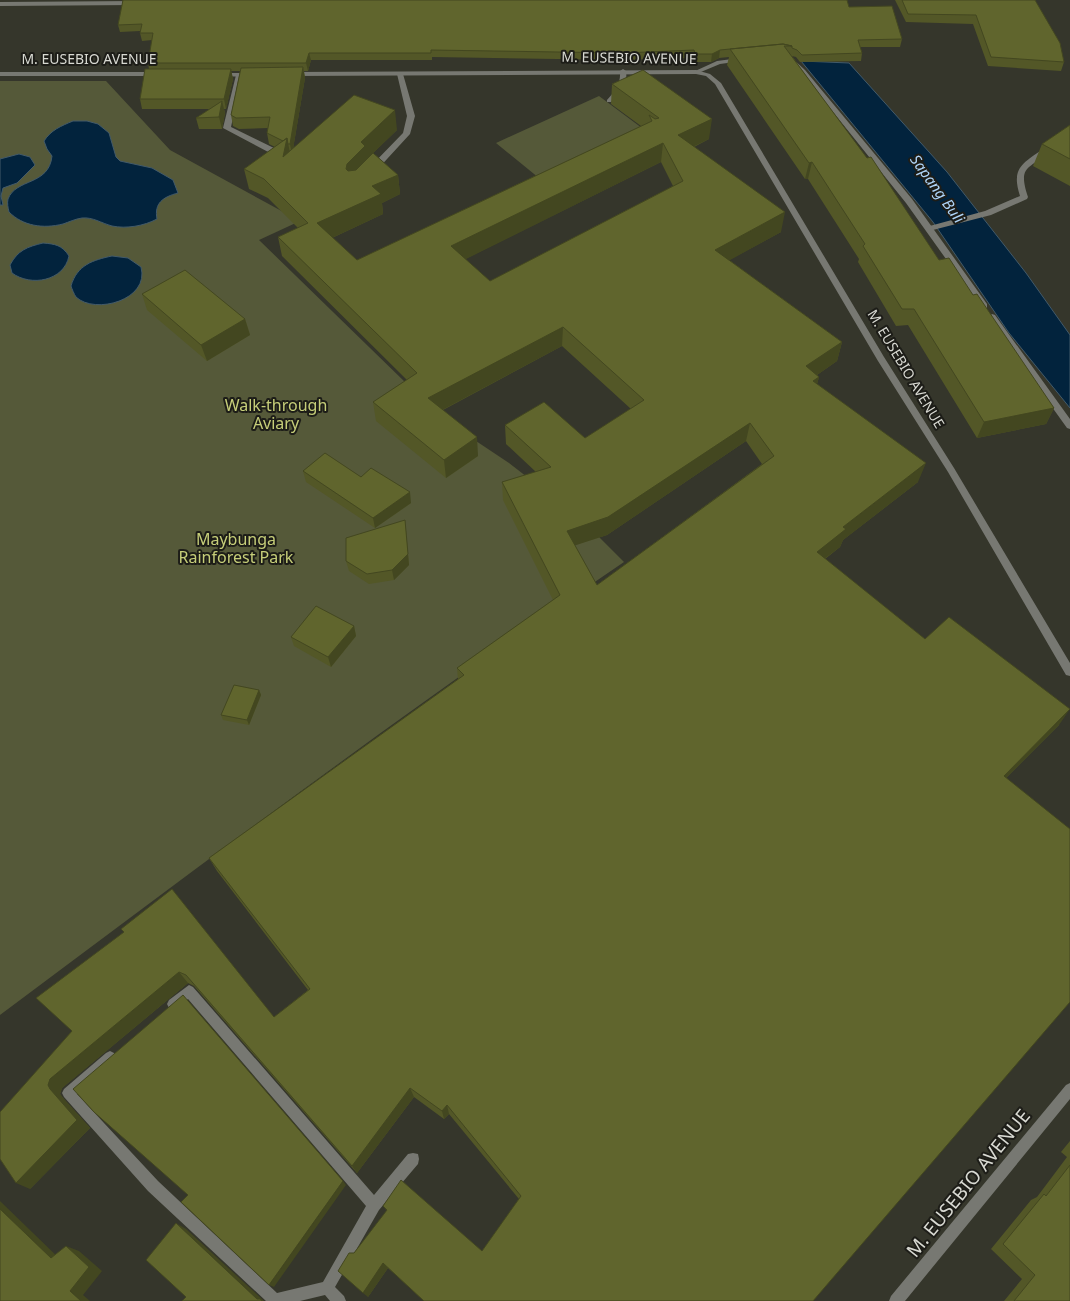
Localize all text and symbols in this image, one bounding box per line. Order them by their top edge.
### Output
street label: M. EUSEBIO AVENUE [561,47,697,68]
street label: M. EUSEBIO AVENUE [21,49,157,68]
water label: Sapang Buli [906,150,970,228]
street label: M. EUSEBIO AVENUE [863,306,949,432]
park label: Walk-through Aviary [225,394,327,434]
park label: Maybunga Rainforest Park [179,528,294,568]
street label: M. EUSEBIO AVENUE [900,1104,1036,1262]

